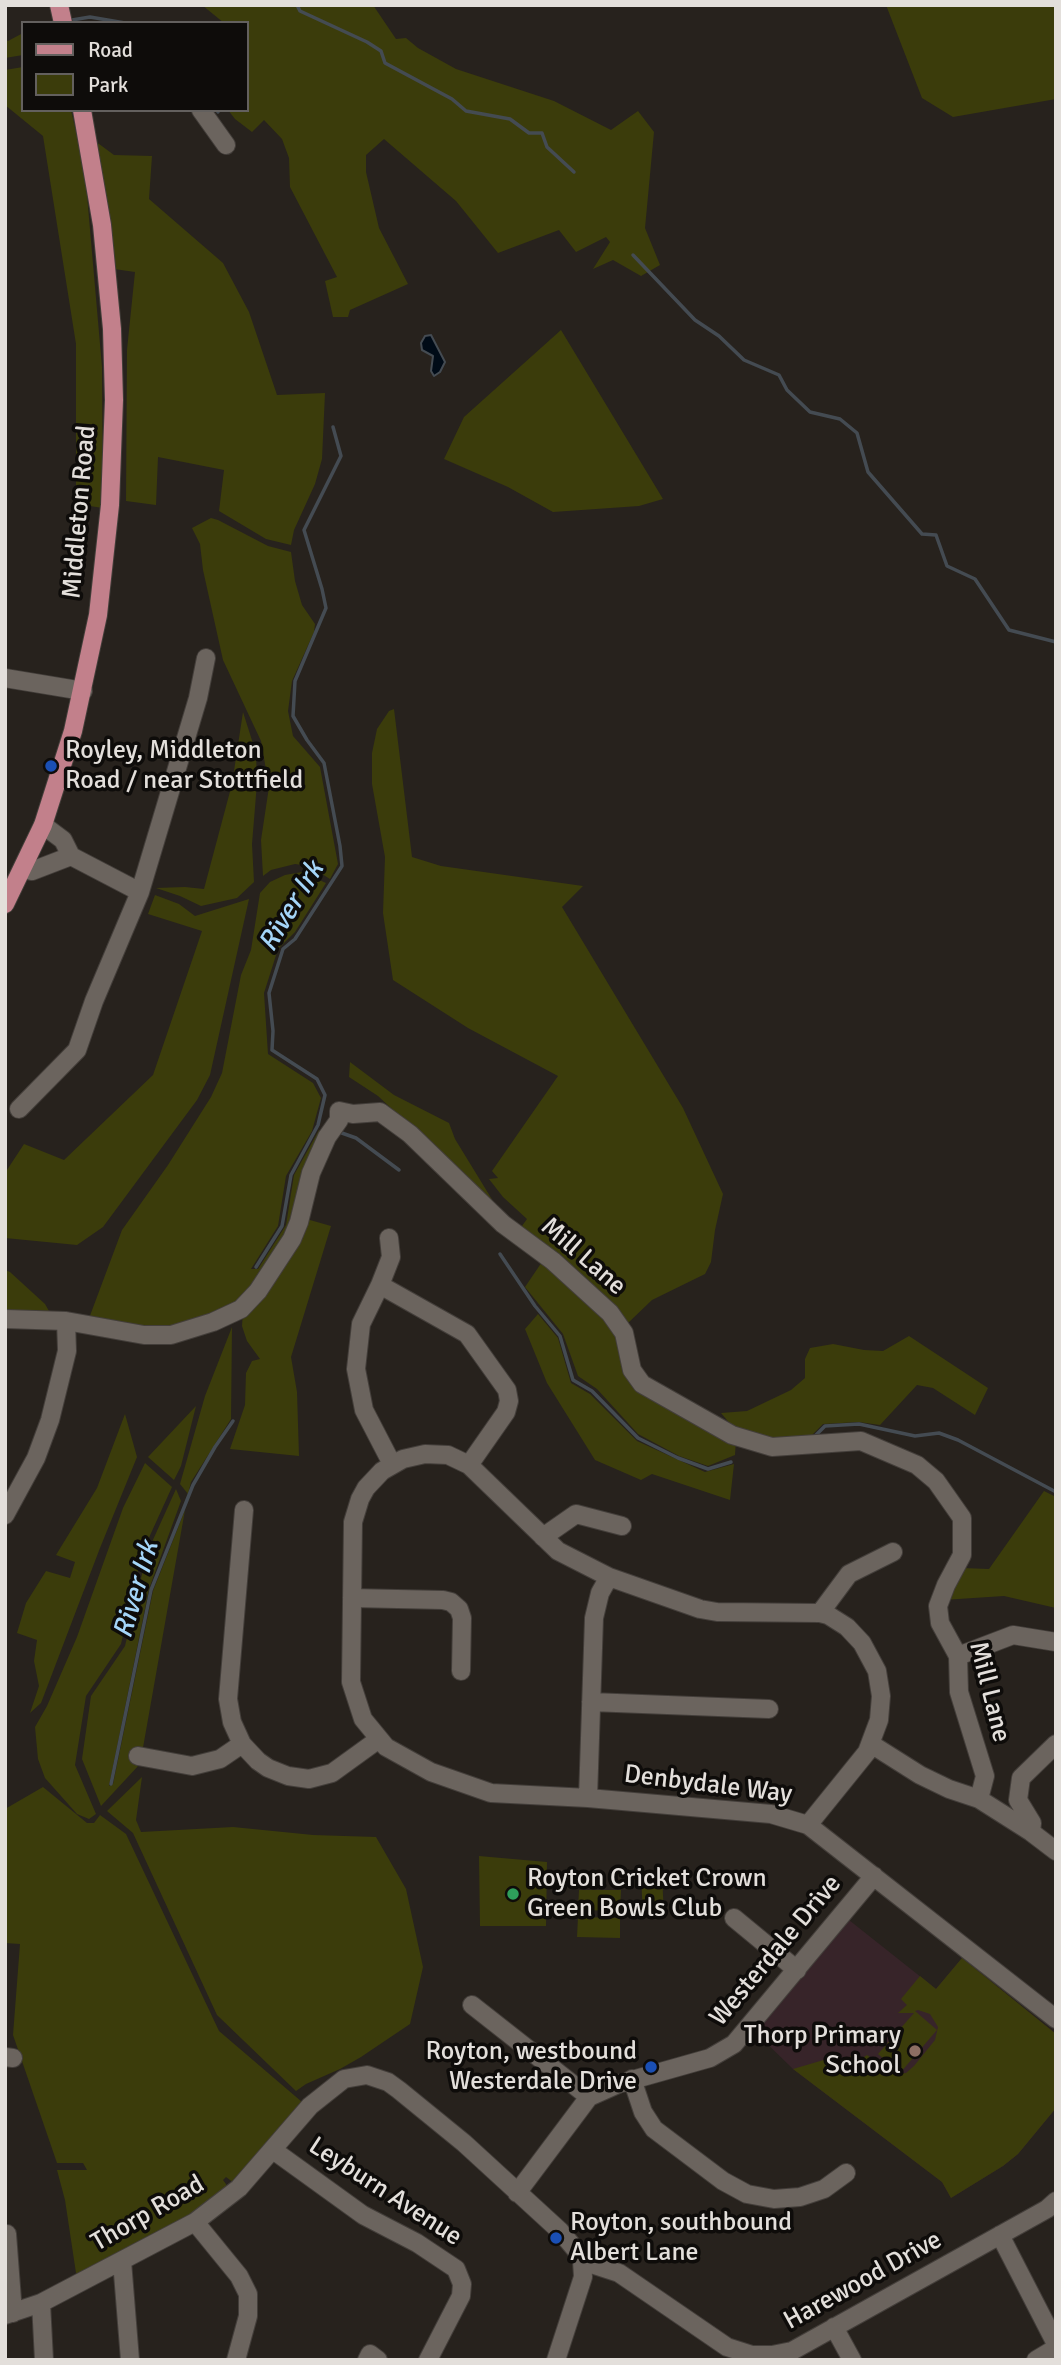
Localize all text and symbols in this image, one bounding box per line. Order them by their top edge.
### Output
legend [21,21,248,112]
text: Road [88,37,133,63]
text: Park [88,72,128,98]
street label: Middleton Road [57,424,103,600]
place label: Royley, Middleton Road / near Stottfield [65,735,303,796]
marker: Royley, Middleton Road / near Stottfield [43,758,59,774]
water label: River Irk [252,856,332,958]
street label: Mill Lane [534,1212,632,1302]
water label: River Irk [107,1538,167,1642]
street label: Mill Lane [961,1639,1017,1745]
street label: Denbydale Way [622,1759,794,1811]
place label: Royton Cricket Crown Green Bowls Club [527,1863,767,1924]
street label: Westerdale Drive [704,1869,848,2033]
marker: Royton Cricket Crown Green Bowls Club [505,1886,521,1902]
place label: Thorp Primary School [744,2020,901,2082]
place label: Royton, westbound Westerdale Drive [426,2036,637,2098]
marker: Thorp Primary School [907,2043,923,2059]
marker: Royton, westbound Westerdale Drive [643,2059,659,2075]
street label: Leyburn Avenue [303,2131,467,2253]
street label: Thorp Road [86,2169,210,2259]
place label: Royton, southbound Albert Lane [570,2207,792,2268]
street label: Harewood Drive [779,2225,947,2337]
marker: Royton, southbound Albert Lane [548,2230,564,2246]

